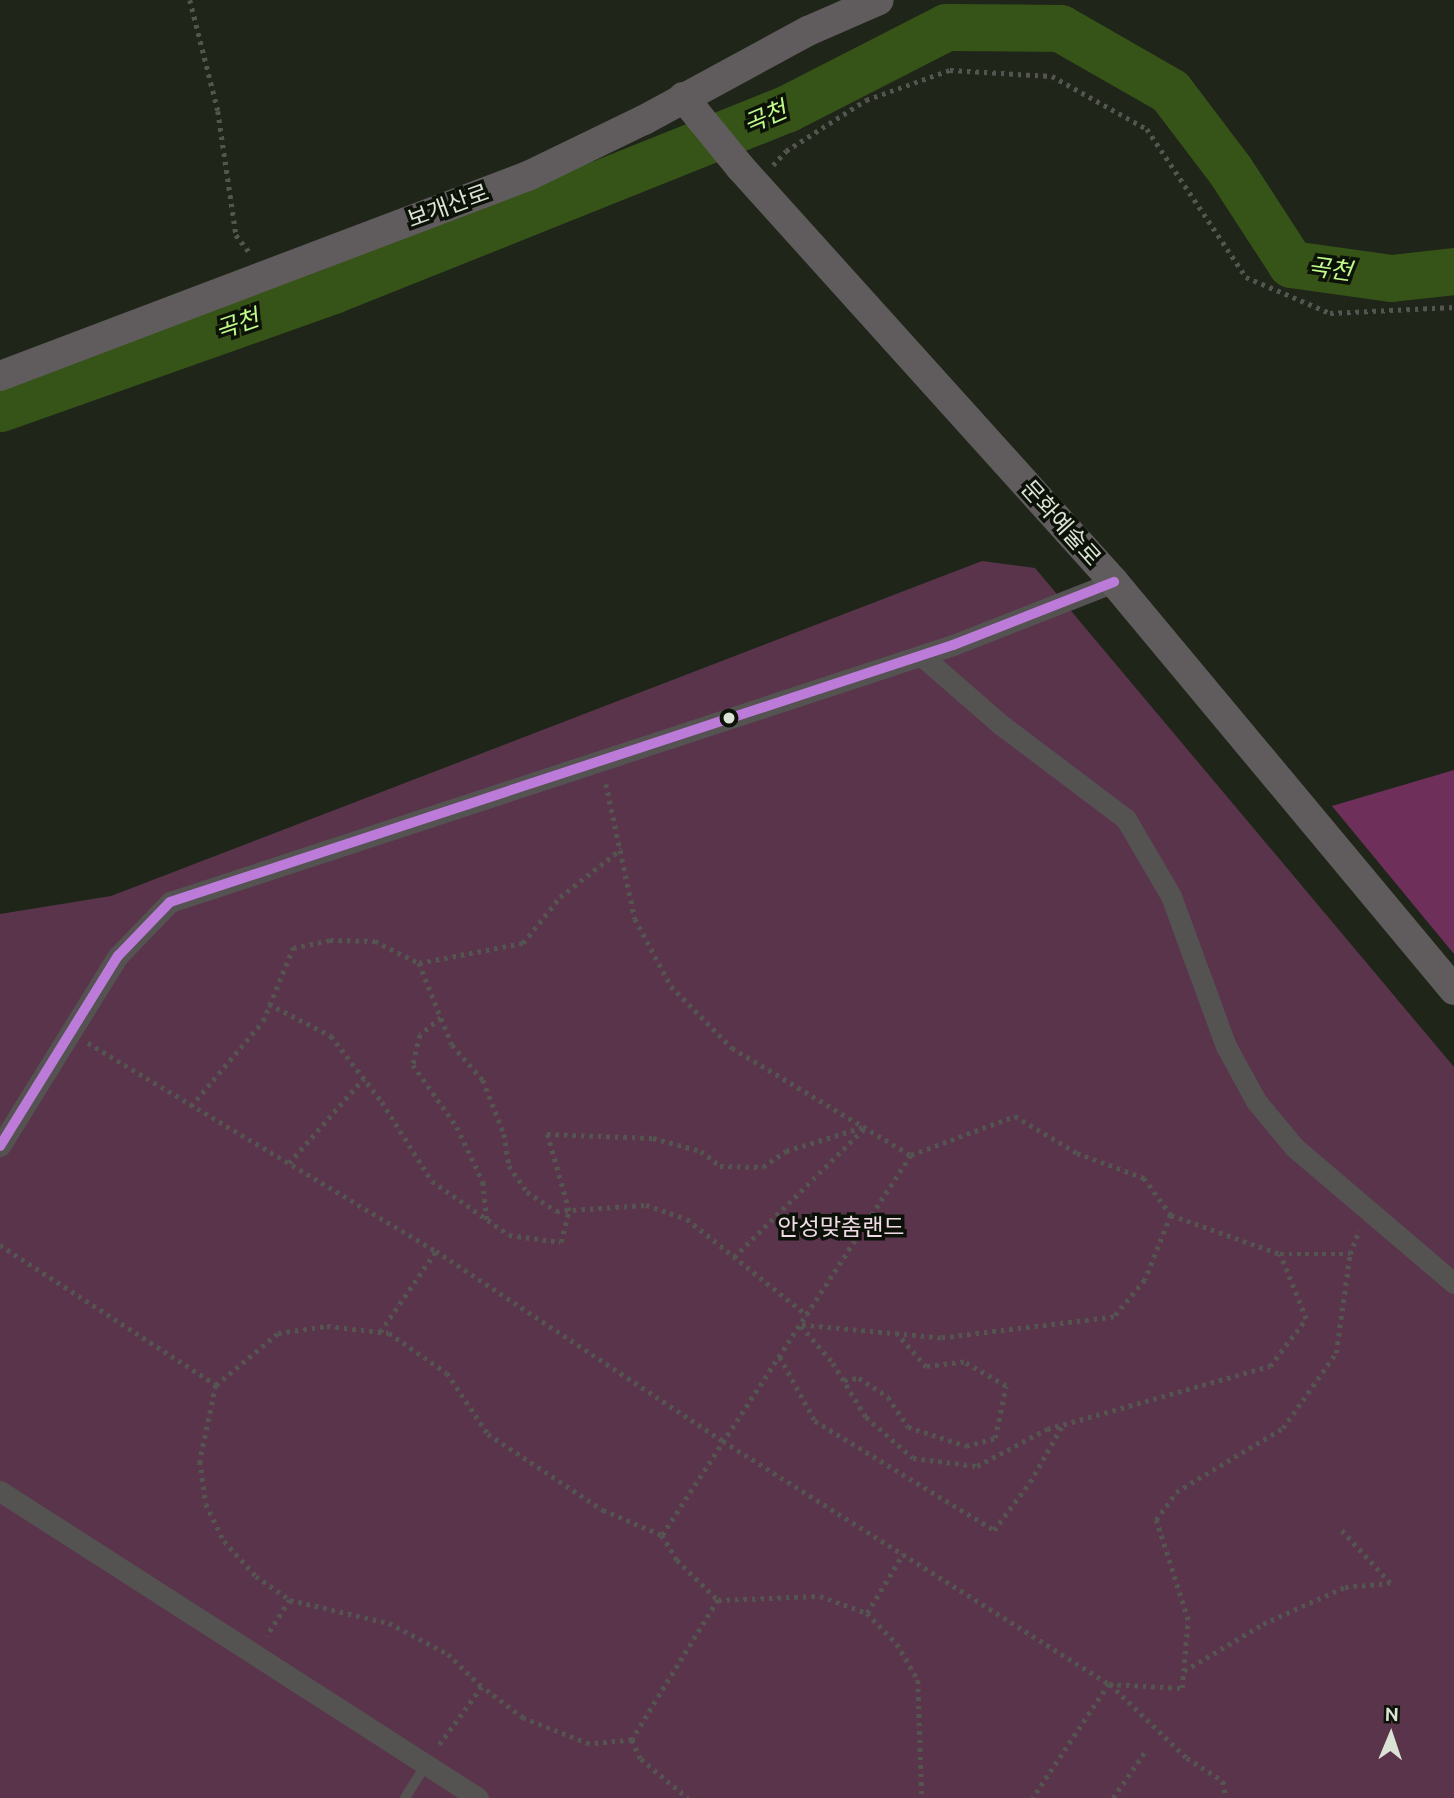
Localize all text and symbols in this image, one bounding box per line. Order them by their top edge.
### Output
water label: 곡천 [739,95,791,139]
street label: 보개산로 [404,179,492,233]
water label: 곡천 [1306,252,1354,286]
water label: 곡천 [211,303,263,345]
street label: 문화예술로 [1015,474,1107,572]
unlabelled marker [722,711,736,725]
park label: 안성맞춤랜드 [778,1213,904,1241]
north arrow [1356,1700,1426,1770]
text: N [1384,1703,1399,1725]

